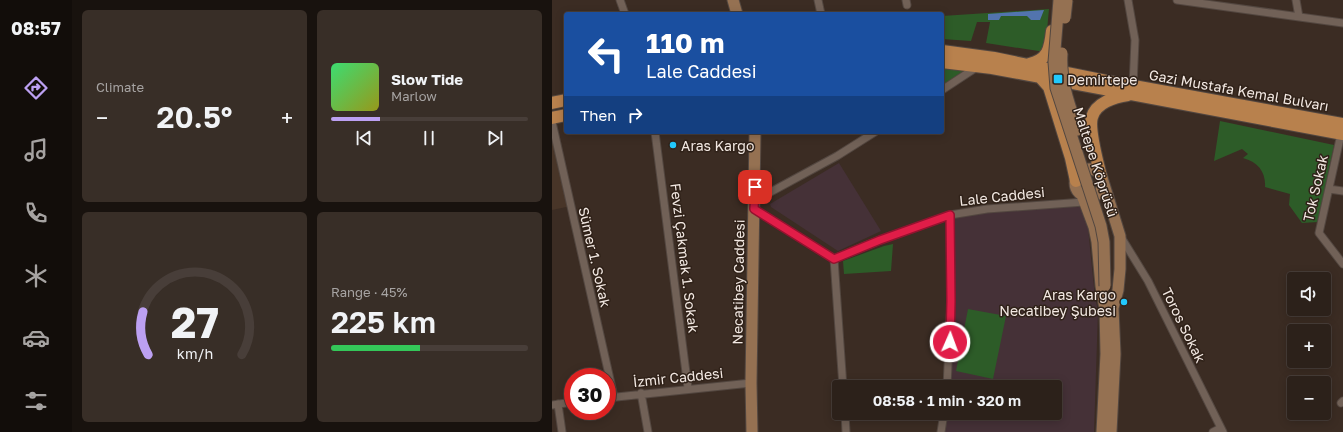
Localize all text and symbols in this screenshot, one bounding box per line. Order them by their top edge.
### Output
text: 08:57 [11,17,61,39]
text: 110 m [646,26,725,59]
icon: left [580,28,632,80]
text: Lale Caddesi [646,60,756,82]
street label: Gazi Mustafa Kemal Bulvarı [1148,66,1330,114]
text: Slow Tide [391,70,463,88]
place label: Demirtepe [1067,71,1137,88]
marker: Demirtepe [1052,73,1064,85]
icon: directions [22,74,50,102]
text: Climate [96,79,144,95]
text: Marlow [391,88,437,104]
text: 20.5° [156,99,233,135]
text: − [96,104,108,131]
text: + [281,104,293,131]
icon: right [624,104,646,126]
street label: Maltepe Köprüsü [1070,105,1122,219]
text: Then [580,106,616,124]
icon: previous [353,127,375,149]
icon: pause [418,127,440,149]
icon: next [484,127,506,149]
icon: music [22,136,50,164]
place label: Aras Kargo [681,137,754,154]
marker: Aras Kargo [668,140,678,150]
street label: Tok Sokak [1299,153,1331,223]
pin [738,170,772,204]
icon: arrive [744,176,766,198]
street label: Fevzi Çakmak 1. Sokak [667,182,703,334]
street label: Lale Caddesi [958,183,1046,209]
icon: phone [22,199,50,227]
street label: Sümer 1. Sokak [575,205,615,309]
street label: Necatibey Caddesi [728,219,748,345]
icon: climate [22,262,50,290]
map controls [1287,272,1331,420]
button: sound [1287,272,1331,316]
text: Range · 45% [331,284,407,300]
street label: Toros Sokak [1159,285,1210,365]
place label: Aras Kargo Necatibey Şubesi [999,286,1116,319]
text: 27 [170,297,219,347]
marker: Aras Kargo Necatibey Şubesi [1119,297,1129,307]
text: 225 km [331,304,436,340]
position arrow [929,321,971,363]
icon: car [22,324,50,352]
button: + [1287,324,1331,368]
text: km/h [176,345,213,362]
street label: İzmir Caddesi [632,364,724,390]
speed limit sign: 30 [564,368,616,420]
button: − [1287,376,1331,420]
icon: filters [22,387,50,415]
text: 08:58 · 1 min · 320 m [873,391,1021,409]

